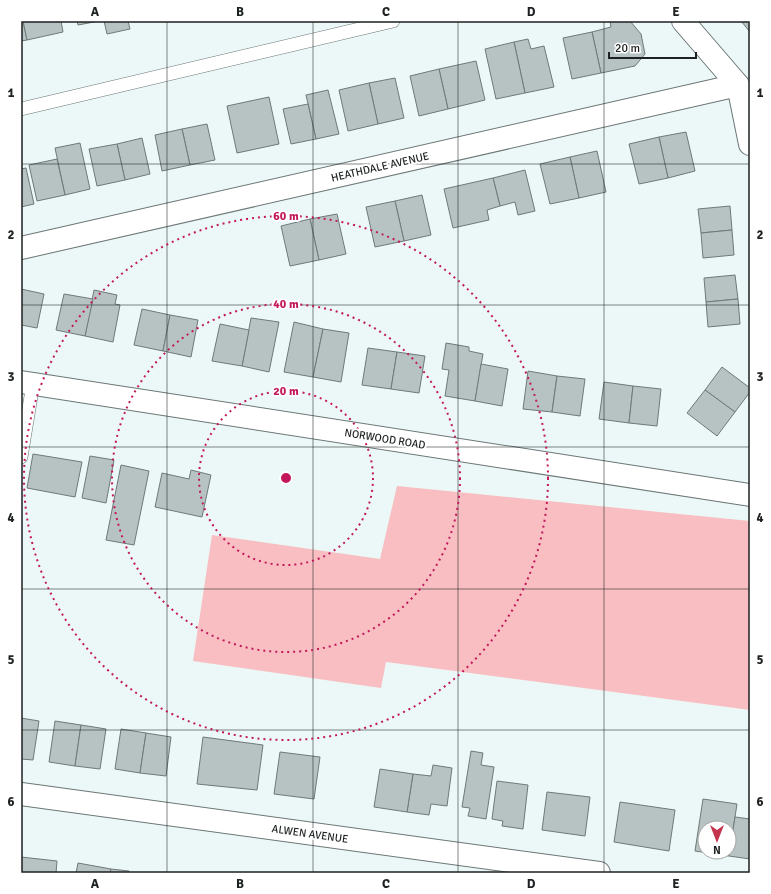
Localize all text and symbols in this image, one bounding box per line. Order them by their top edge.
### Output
text: A [91,4,100,20]
text: B [236,4,244,20]
text: C [382,4,390,20]
text: D [527,4,536,20]
text: E [672,4,680,20]
scale bar [609,34,696,60]
text: 20 m [615,41,640,56]
text: 1 [7,85,15,101]
text: 1 [756,85,764,101]
street label: HEATHDALE AVENUE [330,149,430,185]
text: 60 m [273,209,299,224]
text: 2 [7,227,15,243]
text: 2 [756,227,764,243]
text: 40 m [273,297,299,312]
text: 3 [7,369,15,385]
text: 3 [756,369,764,385]
text: 20 m [273,384,299,399]
street label: NORWOOD ROAD [344,426,426,452]
centre of rings [279,471,293,485]
text: 4 [7,510,15,526]
text: 4 [756,510,764,526]
text: 5 [7,652,15,668]
text: 5 [756,652,764,668]
text: 6 [7,794,15,810]
text: 6 [756,794,764,810]
north arrow [697,820,737,860]
street label: ALWEN AVENUE [271,822,349,846]
text: N [713,843,721,856]
text: A [91,876,100,892]
text: B [236,876,244,892]
text: C [382,876,390,892]
text: D [527,876,536,892]
text: E [672,876,680,892]

